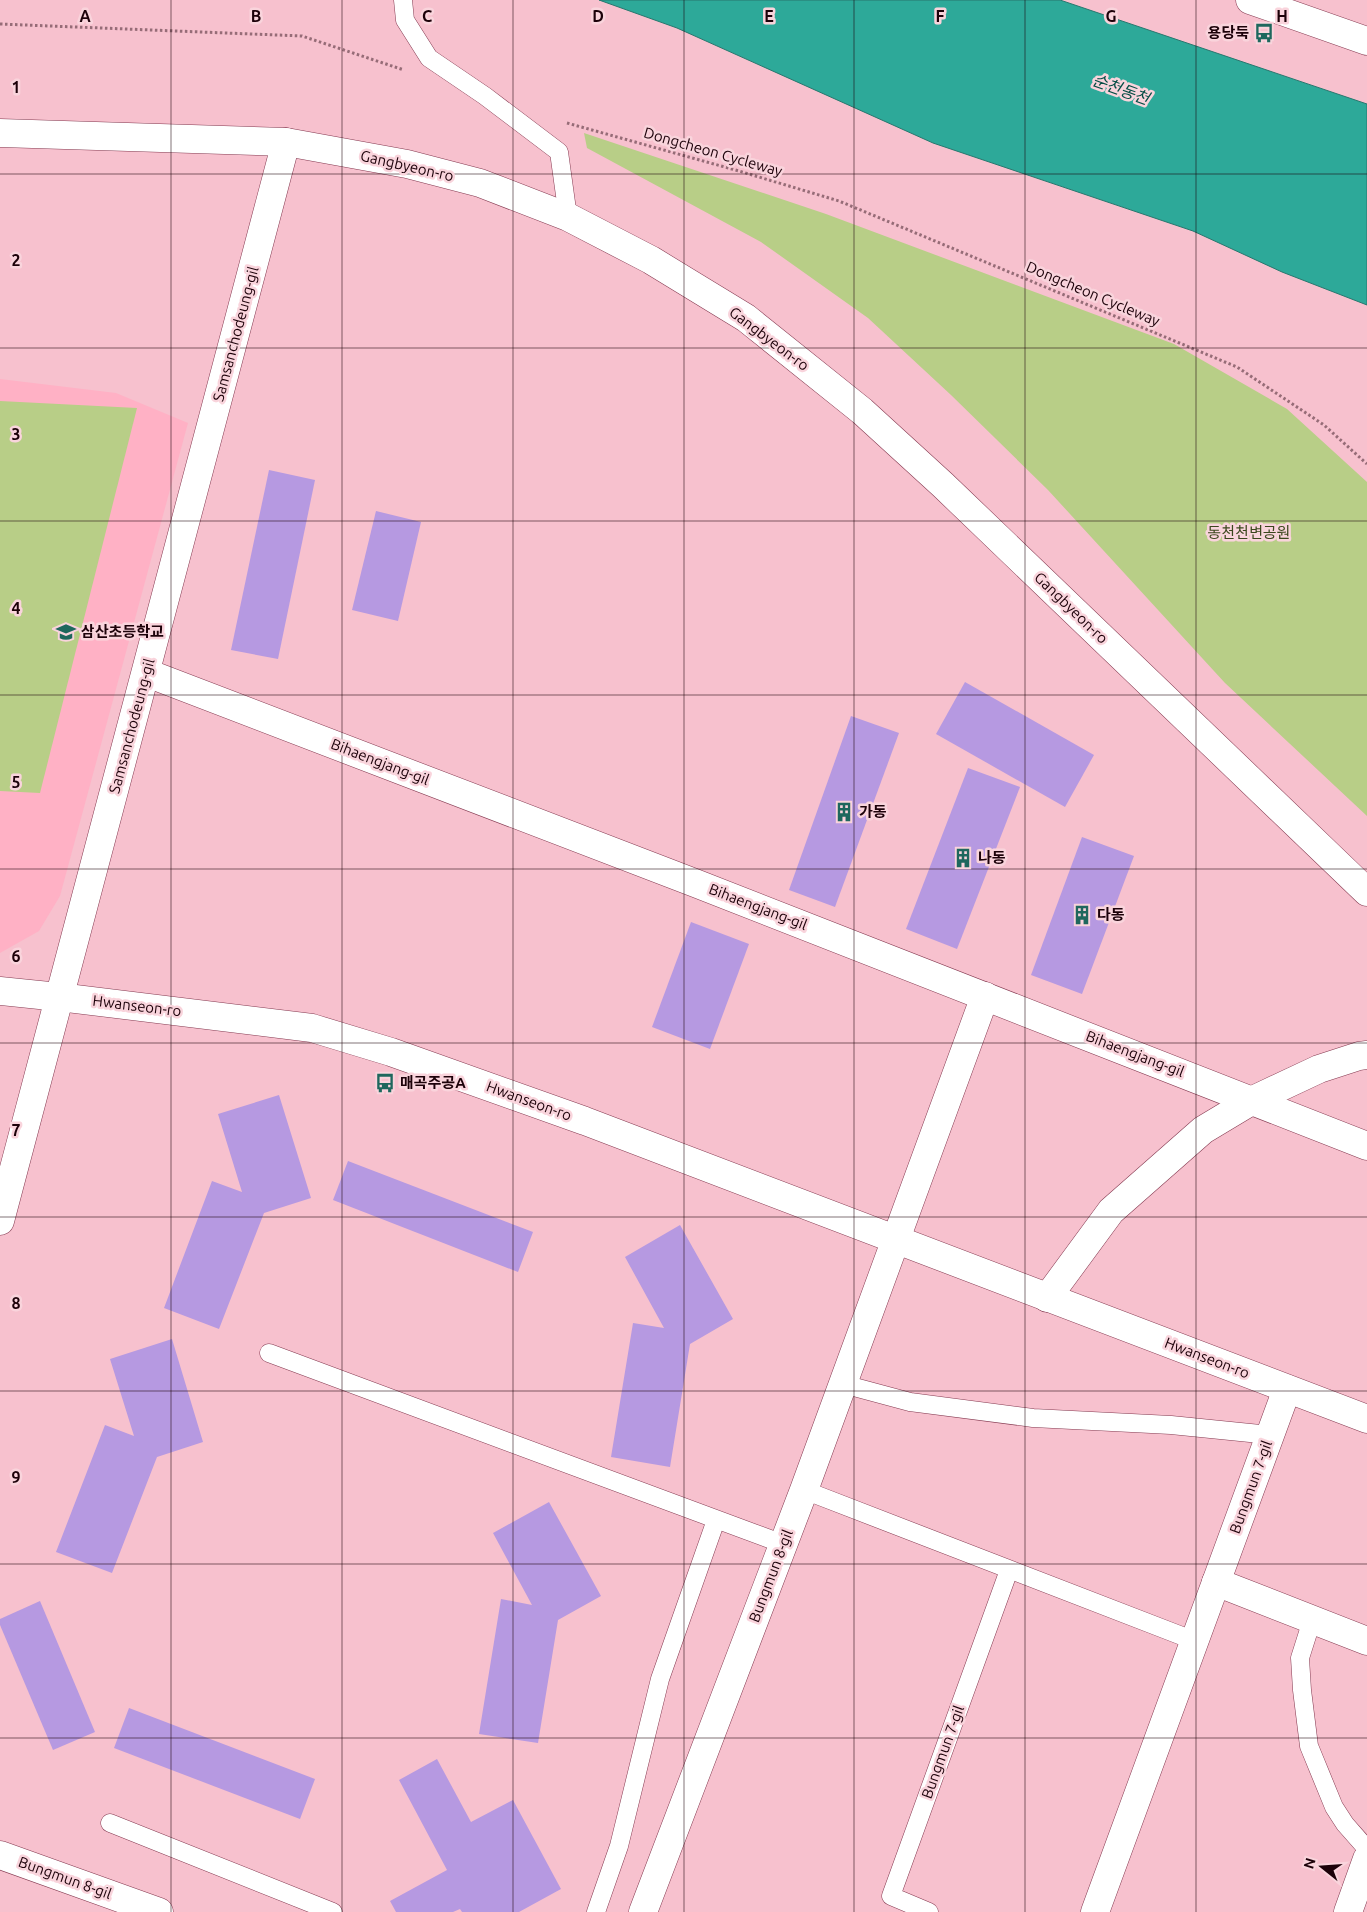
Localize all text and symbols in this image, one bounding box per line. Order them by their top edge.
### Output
text: A [79,7,91,25]
text: B [251,7,261,25]
text: C [422,7,432,25]
text: D [592,7,604,25]
text: E [764,7,774,25]
text: F [936,7,945,25]
text: G [1105,7,1117,25]
text: H [1276,7,1288,25]
bus stop icon: 용당둑 [1253,22,1275,44]
place label: 용당둑 [1208,24,1249,41]
water label: 순천동천 [1090,70,1154,108]
text: 1 [11,78,21,96]
street label: Dongcheon Cycleway [642,124,784,179]
street label: Gangbyeon-ro [359,147,455,185]
text: 2 [11,251,21,269]
street label: Dongcheon Cycleway [1024,258,1162,329]
street label: Samsanchodeung-gil [209,264,262,403]
street label: Gangbyeon-ro [726,303,812,374]
text: 3 [11,425,21,443]
park label: 동천천변공원 [1208,524,1290,541]
street label: Gangbyeon-ro [1031,568,1111,647]
text: 4 [11,599,21,617]
school or university icon: 삼산초등학교 [55,621,77,643]
place label: 삼산초등학교 [81,623,164,640]
street label: Samsanchodeung-gil [105,656,158,795]
street label: Bihaengjang-gil [329,735,432,788]
text: 5 [11,773,21,791]
building icon: 가동 [833,801,855,823]
place label: 가동 [859,803,887,820]
building icon: 나동 [952,847,974,869]
place label: 나동 [978,849,1006,866]
street label: Bihaengjang-gil [707,880,810,933]
building icon: 다동 [1071,904,1093,926]
place label: 다동 [1097,906,1125,923]
text: 6 [11,947,21,965]
street label: Hwanseon-ro [92,992,182,1019]
street label: Bihaengjang-gil [1084,1027,1187,1080]
bus stop icon: 매곡주공A [374,1072,396,1094]
place label: 매곡주공A [400,1074,466,1091]
street label: Hwanseon-ro [484,1077,574,1124]
text: 7 [11,1121,21,1139]
text: 8 [11,1294,21,1312]
street label: Hwanseon-ro [1162,1334,1252,1381]
street label: Bungmun 7-gil [1226,1438,1275,1536]
text: 9 [11,1468,21,1486]
street label: Bungmun 8-gil [745,1527,796,1625]
street label: Bungmun 7-gil [918,1703,967,1801]
north arrow [1297,1842,1347,1892]
street label: Bungmun 8-gil [16,1853,114,1902]
text: N [1300,1856,1319,1871]

